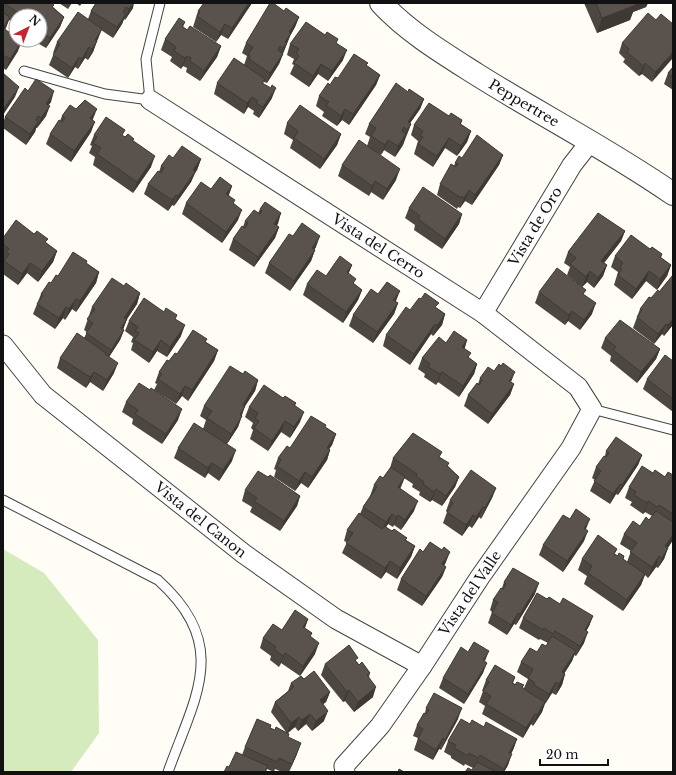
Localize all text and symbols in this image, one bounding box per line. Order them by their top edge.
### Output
north arrow [8,8,48,48]
text: N [26,12,44,30]
street label: Peppertree [485,75,563,131]
street label: Vista de Oro [504,184,566,270]
street label: Vista del Cerro [328,209,428,282]
street label: Vista del Canon [150,477,251,562]
street label: Vista del Valle [434,547,505,640]
scale bar [540,741,608,767]
text: 20 m [546,747,578,762]

